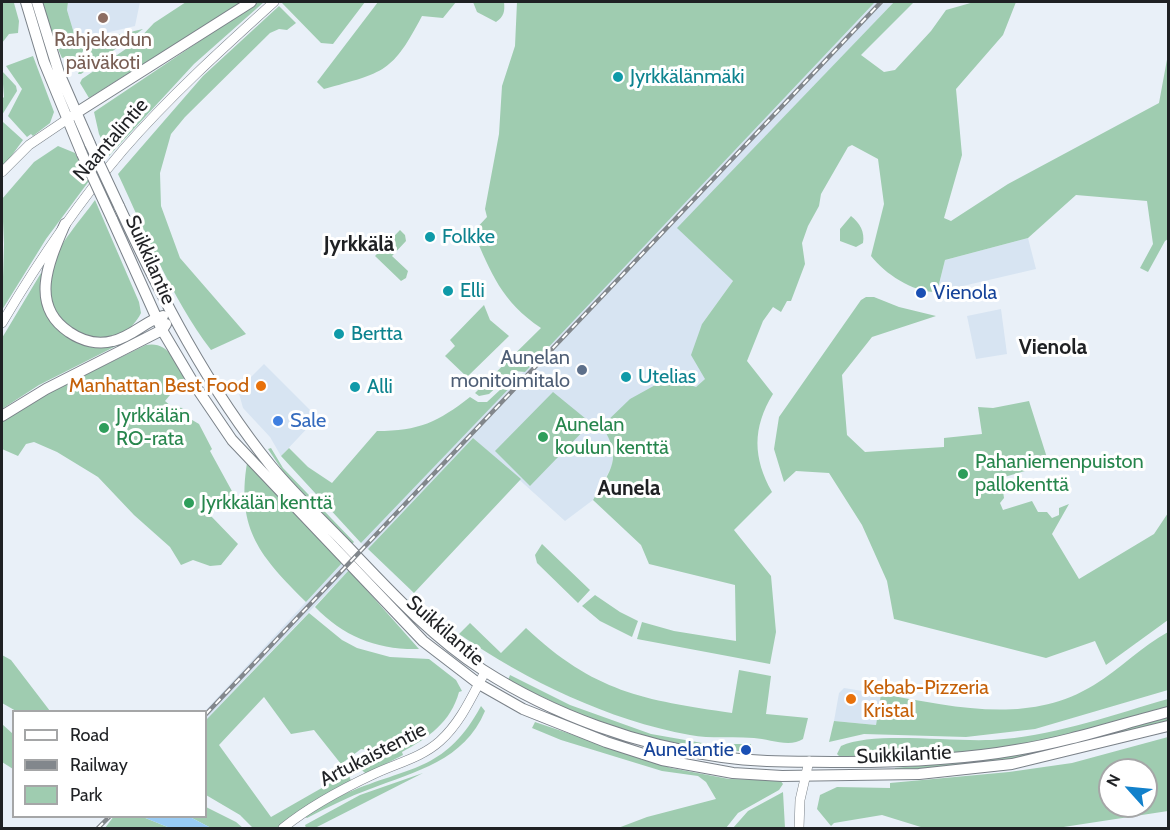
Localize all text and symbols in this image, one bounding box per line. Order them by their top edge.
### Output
marker: Rahjekadun päiväkoti [96,11,110,25]
place label: Rahjekadun päiväkoti [54,28,152,75]
place label: Jyrkkälänmäki [630,65,745,89]
marker: Jyrkkälänmäki [611,70,625,84]
street label: Naantalintie [69,94,153,186]
street label: Suikkilantie [120,212,180,308]
place label: Folkke [442,225,495,249]
marker: Folkke [423,230,437,244]
district label: Jyrkkälä [324,232,394,258]
place label: Elli [460,279,485,303]
place label: Vienola [933,281,997,305]
marker: Elli [441,284,455,298]
marker: Vienola [914,286,928,300]
place label: Bertta [351,322,403,346]
marker: Bertta [332,327,346,341]
district label: Vienola [1019,335,1087,361]
place label: Aunelan monitoimitalo [450,346,570,393]
marker: Aunelan monitoimitalo [575,363,589,377]
place label: Utelias [638,365,696,389]
marker: Utelias [619,370,633,384]
place label: Manhattan Best Food [69,374,249,398]
place label: Alli [367,375,393,399]
marker: Manhattan Best Food [254,379,268,393]
marker: Alli [348,380,362,394]
place label: Jyrkkälän RO-rata [116,404,190,451]
place label: Sale [290,409,326,433]
place label: Aunelan koulun kenttä [555,413,669,460]
marker: Sale [271,414,285,428]
marker: Jyrkkälän RO-rata [97,421,111,435]
marker: Aunelan koulun kenttä [536,430,550,444]
place label: Pahaniemenpuiston pallokenttä [975,450,1144,497]
marker: Pahaniemenpuiston pallokenttä [956,467,970,481]
district label: Aunela [598,476,660,502]
place label: Jyrkkälän kenttä [201,491,333,515]
marker: Jyrkkälän kenttä [182,496,196,510]
street label: Suikkilantie [401,591,489,671]
place label: Kebab-Pizzeria Kristal [863,676,989,723]
marker: Kebab-Pizzeria Kristal [844,692,858,706]
legend [12,710,207,818]
street label: Artukaistentie [316,718,430,792]
text: Road [70,724,109,746]
place label: Aunelantie [643,738,734,762]
street label: Suikkilantie [856,741,952,769]
marker: Aunelantie [739,743,753,757]
text: Railway [70,754,128,776]
north arrow [1098,758,1158,818]
text: N [1102,771,1124,790]
text: Park [70,784,102,806]

